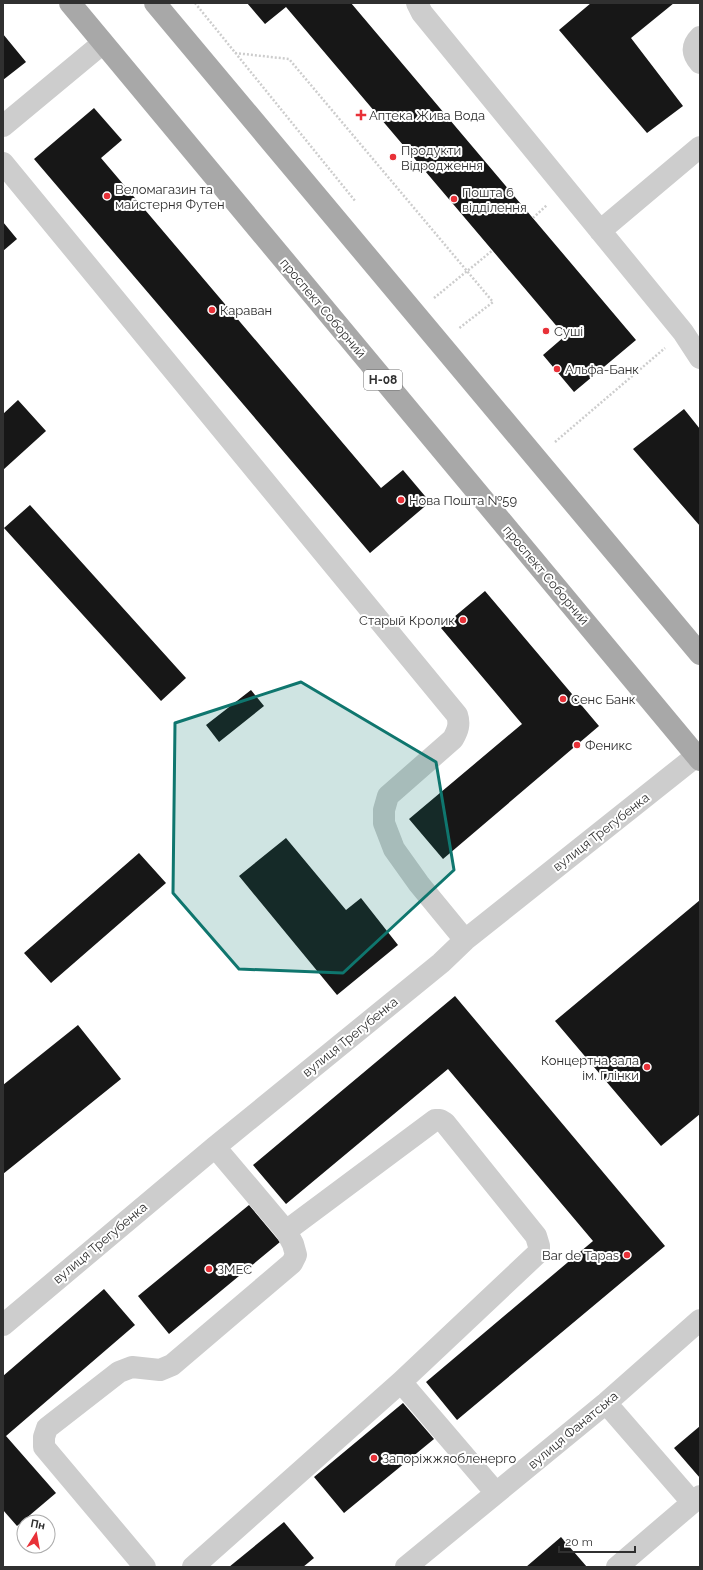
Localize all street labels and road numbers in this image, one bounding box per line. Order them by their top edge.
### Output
street label: проспект Соборний [277,255,369,361]
road number: Н-08 [364,370,402,390]
street label: проспект Соборний [500,522,592,628]
street label: вулиця Трегубенка [550,790,652,874]
street label: вулиця Трегубенка [299,994,401,1080]
street label: вулиця Трегубенка [50,1199,150,1287]
street label: вулиця Фанатська [525,1388,621,1472]

